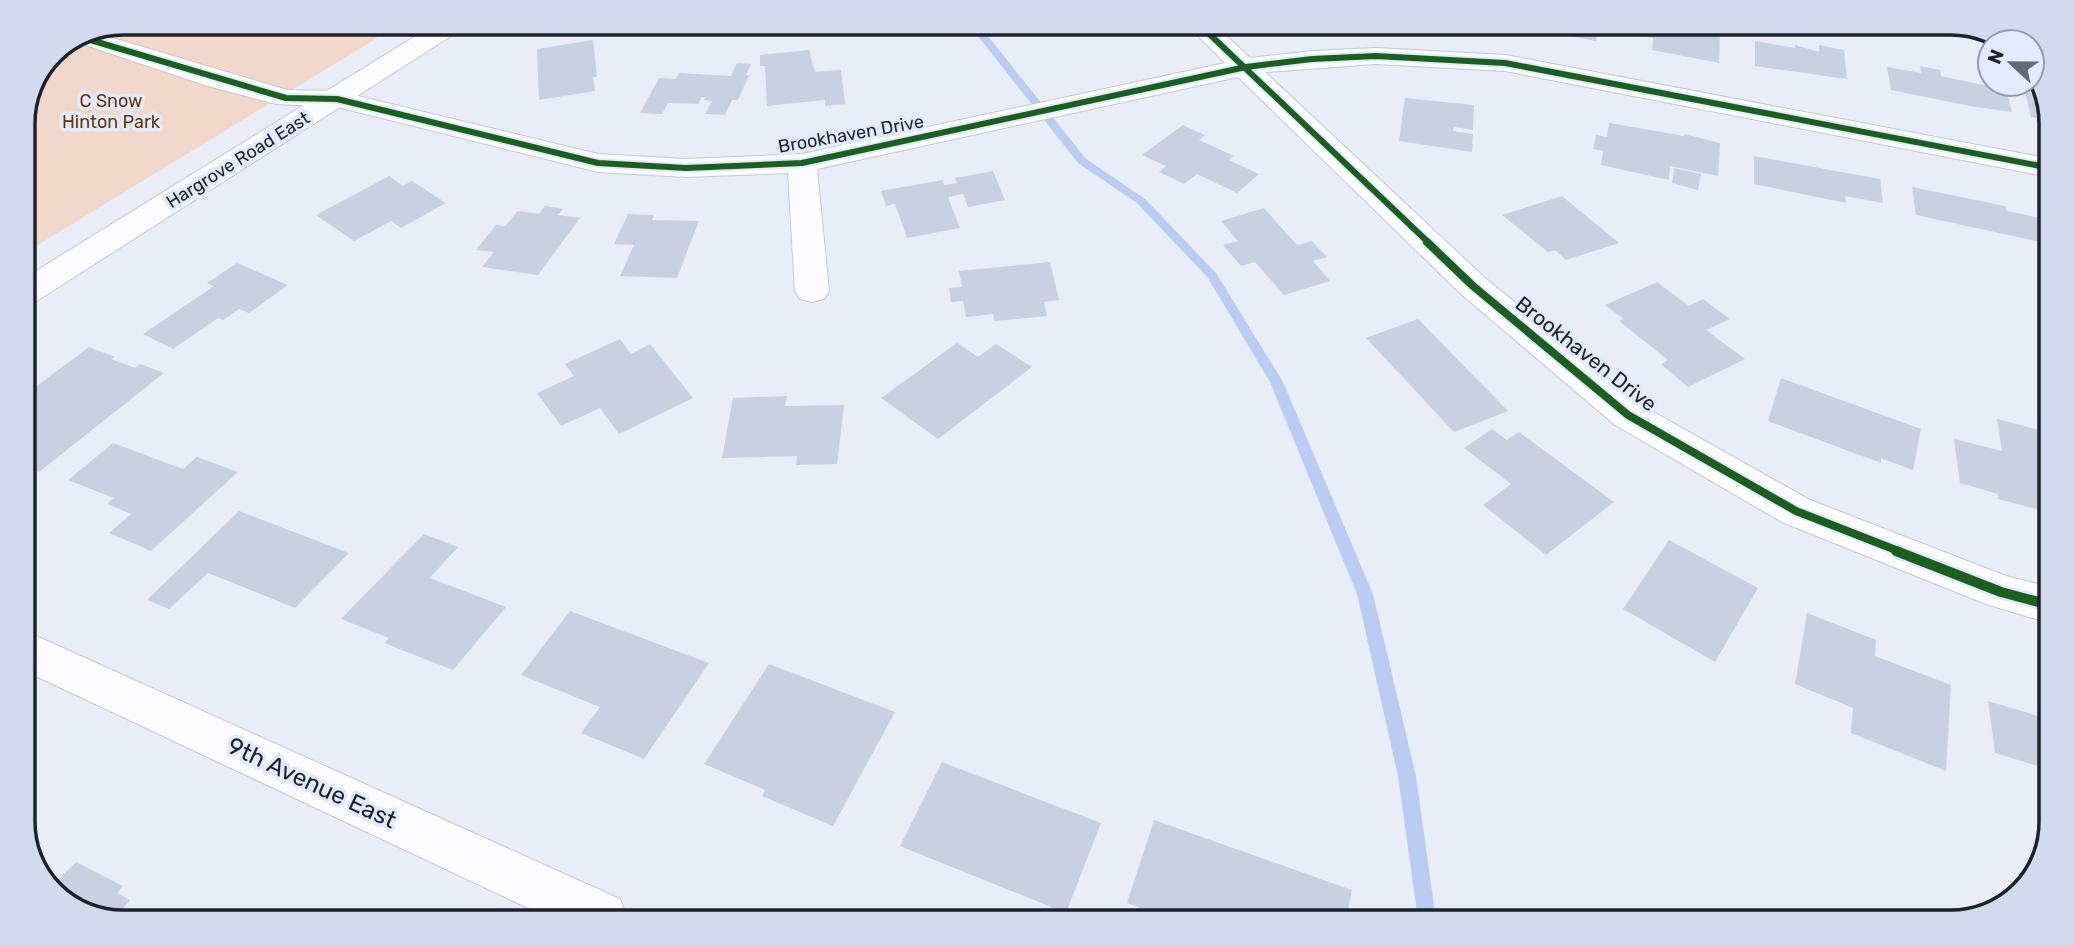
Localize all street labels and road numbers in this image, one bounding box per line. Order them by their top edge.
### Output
street label: Hargrove Road East [162,107,314,213]
street label: Brookhaven Drive [776,110,926,158]
street label: Brookhaven Drive [1511,291,1662,417]
street label: 9th Avenue East [223,732,401,834]

